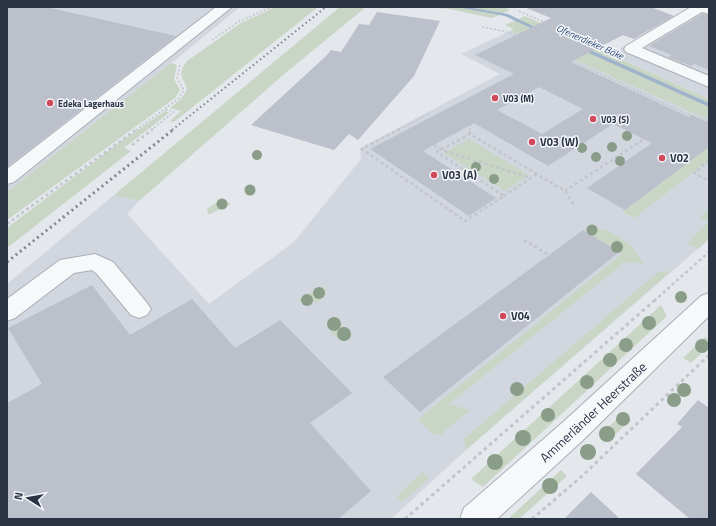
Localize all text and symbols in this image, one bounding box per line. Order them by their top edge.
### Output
water label: Ofenerdieker Bäke [554,20,627,64]
place label: V03 (M) [503,92,534,105]
marker: V03 (M) [490,93,500,103]
place label: Edeka Lagerhaus [58,97,124,110]
marker: Edeka Lagerhaus [45,98,55,108]
place label: V03 (S) [601,113,629,126]
marker: V03 (S) [588,114,598,124]
place label: V03 (W) [540,134,578,150]
marker: V03 (W) [527,137,537,147]
place label: V02 [670,150,689,166]
marker: V02 [657,153,667,163]
place label: V03 (A) [442,167,477,183]
marker: V03 (A) [429,170,439,180]
place label: V04 [511,308,530,324]
marker: V04 [498,311,508,321]
street label: Ammerländer Heerstraße [535,357,651,467]
north arrow [8,478,48,518]
text: N [10,491,27,501]

